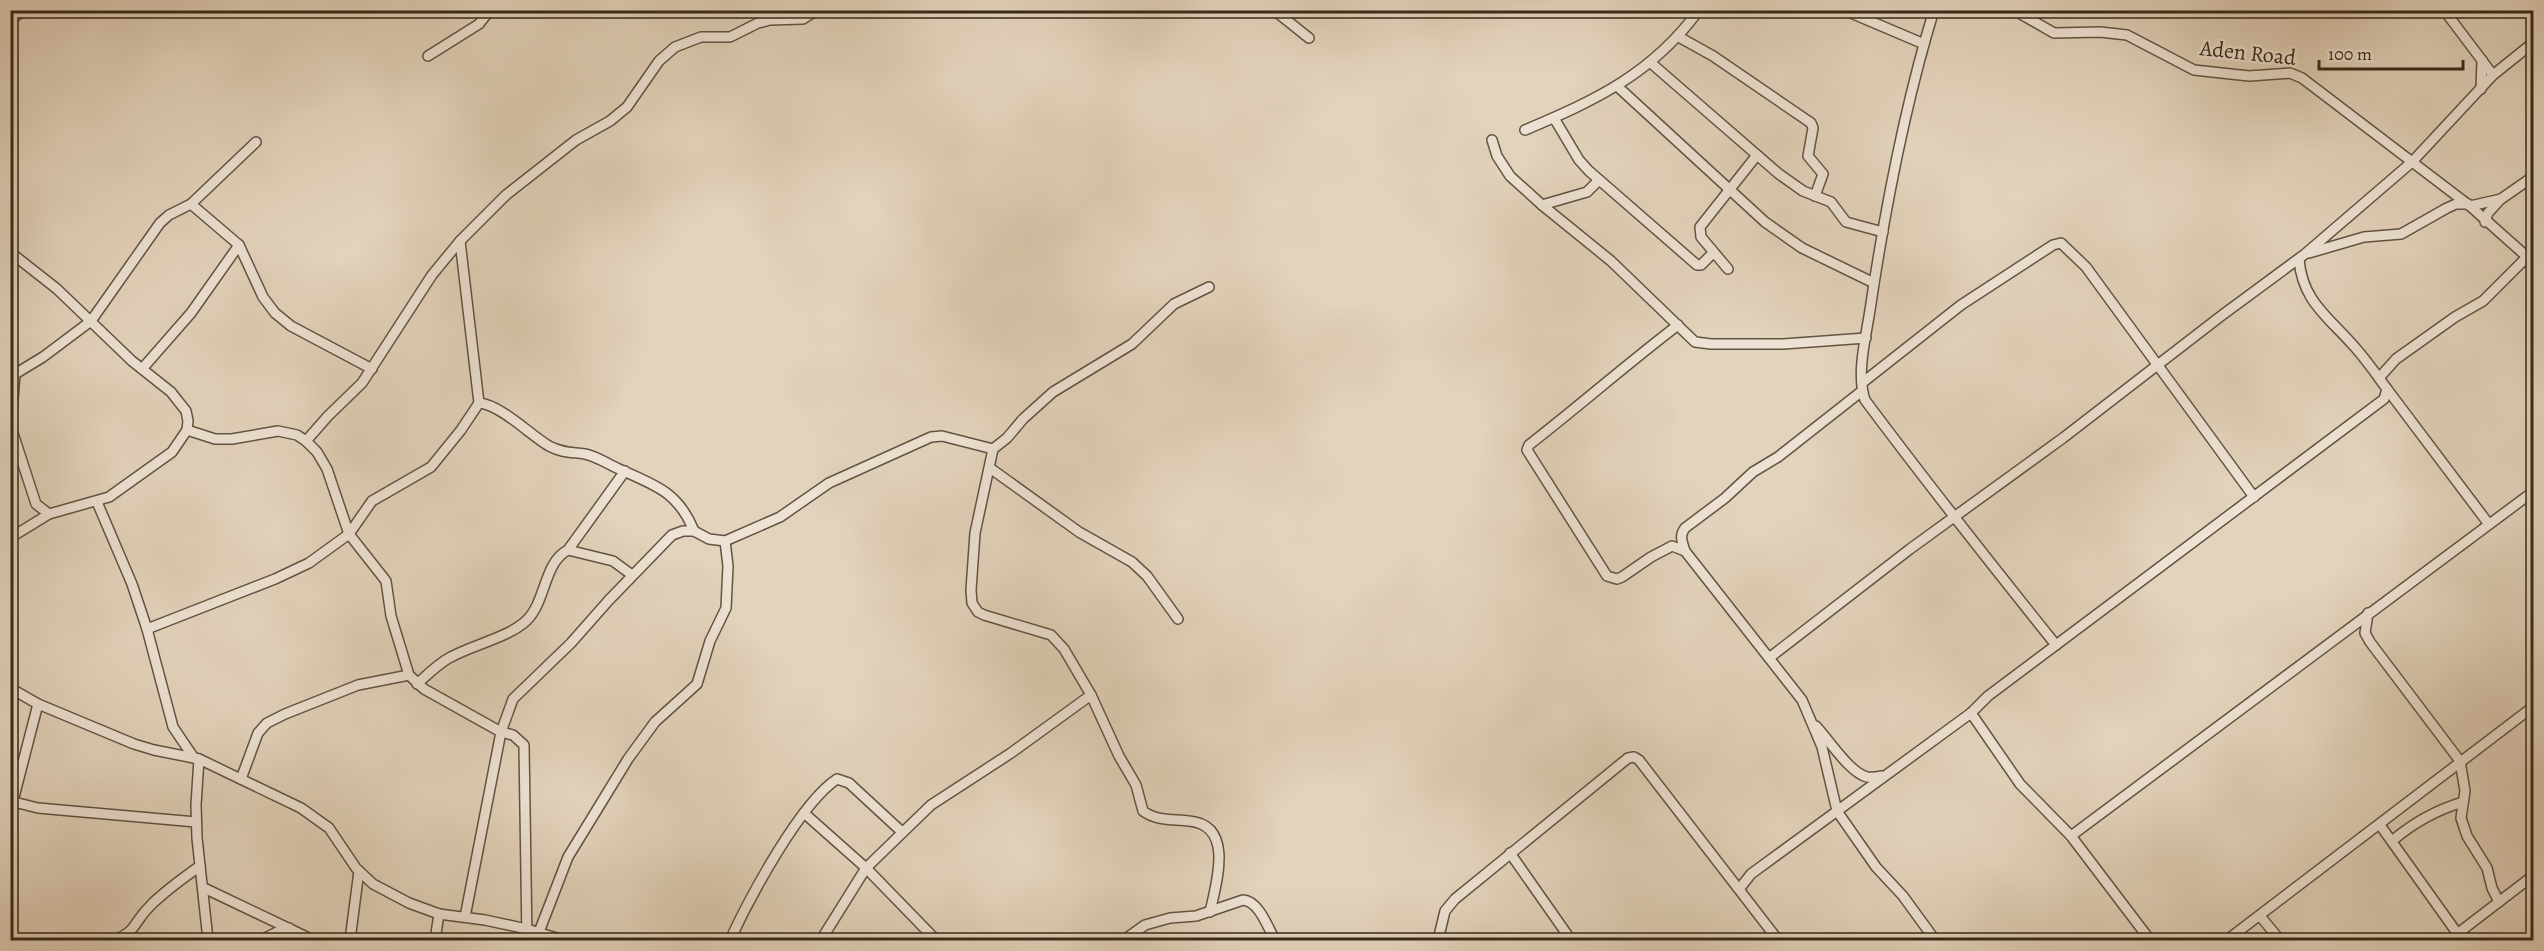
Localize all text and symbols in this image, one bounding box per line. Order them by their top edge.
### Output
street label: Aden Road [2197,33,2298,73]
scale bar [2319,33,2463,71]
text: 100 m [2328,42,2372,66]

